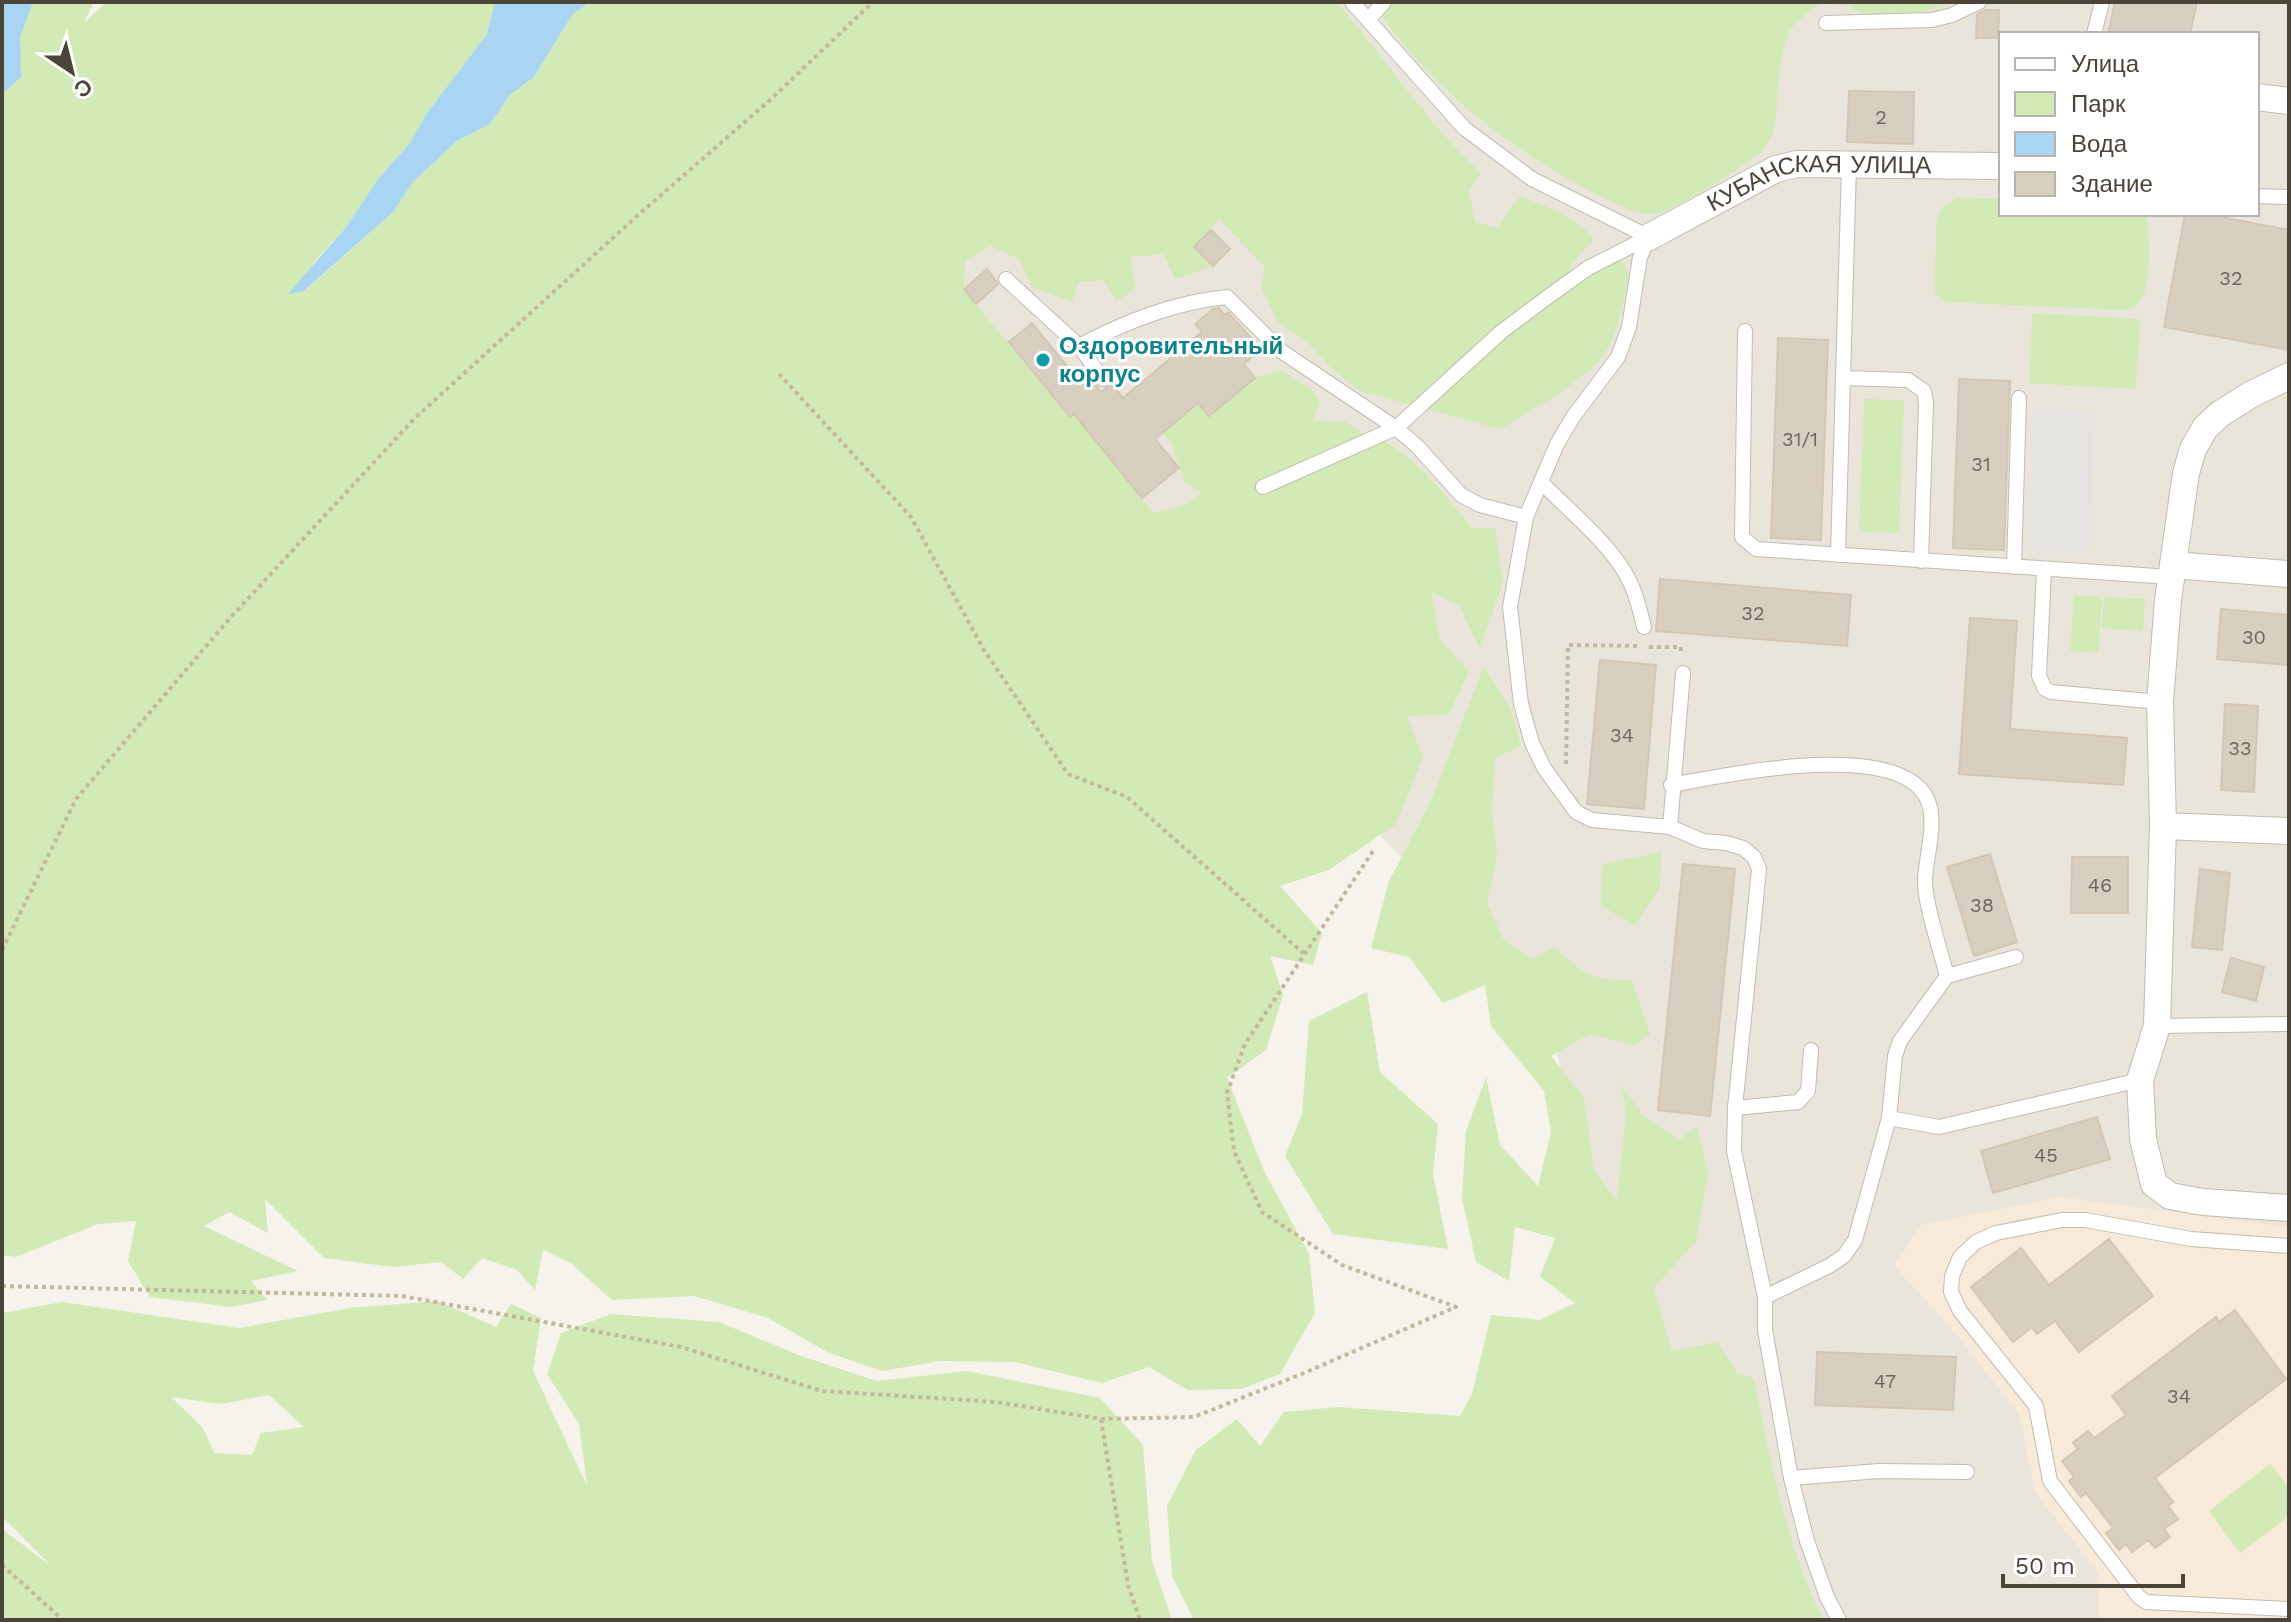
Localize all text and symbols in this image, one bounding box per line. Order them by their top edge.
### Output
north arrow [32,32,112,112]
legend [1999,32,2259,216]
text: Улица [2071,50,2140,78]
text: С [69,73,97,103]
text: Парк [2071,90,2126,118]
house number: 2 [1875,105,1887,129]
text: Вода [2071,130,2128,158]
street label: КУБАНСКАЯ УЛИЦА [1702,150,1932,217]
text: Здание [2071,170,2153,198]
house number: 32 [2219,266,2243,290]
place label: Оздоровительный корпус [1059,332,1283,388]
marker: Оздоровительный корпус [1034,351,1052,369]
house number: 31/1 [1782,427,1818,451]
house number: 31 [1971,452,1991,476]
house number: 32 [1741,601,1765,625]
house number: 30 [2242,625,2266,649]
house number: 34 [1610,723,1634,747]
house number: 33 [2228,736,2252,760]
house number: 46 [2088,873,2112,897]
house number: 38 [1970,893,1994,917]
house number: 45 [2034,1143,2058,1167]
house number: 47 [1874,1369,1896,1393]
house number: 34 [2167,1384,2191,1408]
scale bar [2003,1538,2183,1588]
text: 50 m [2015,1552,2075,1580]

